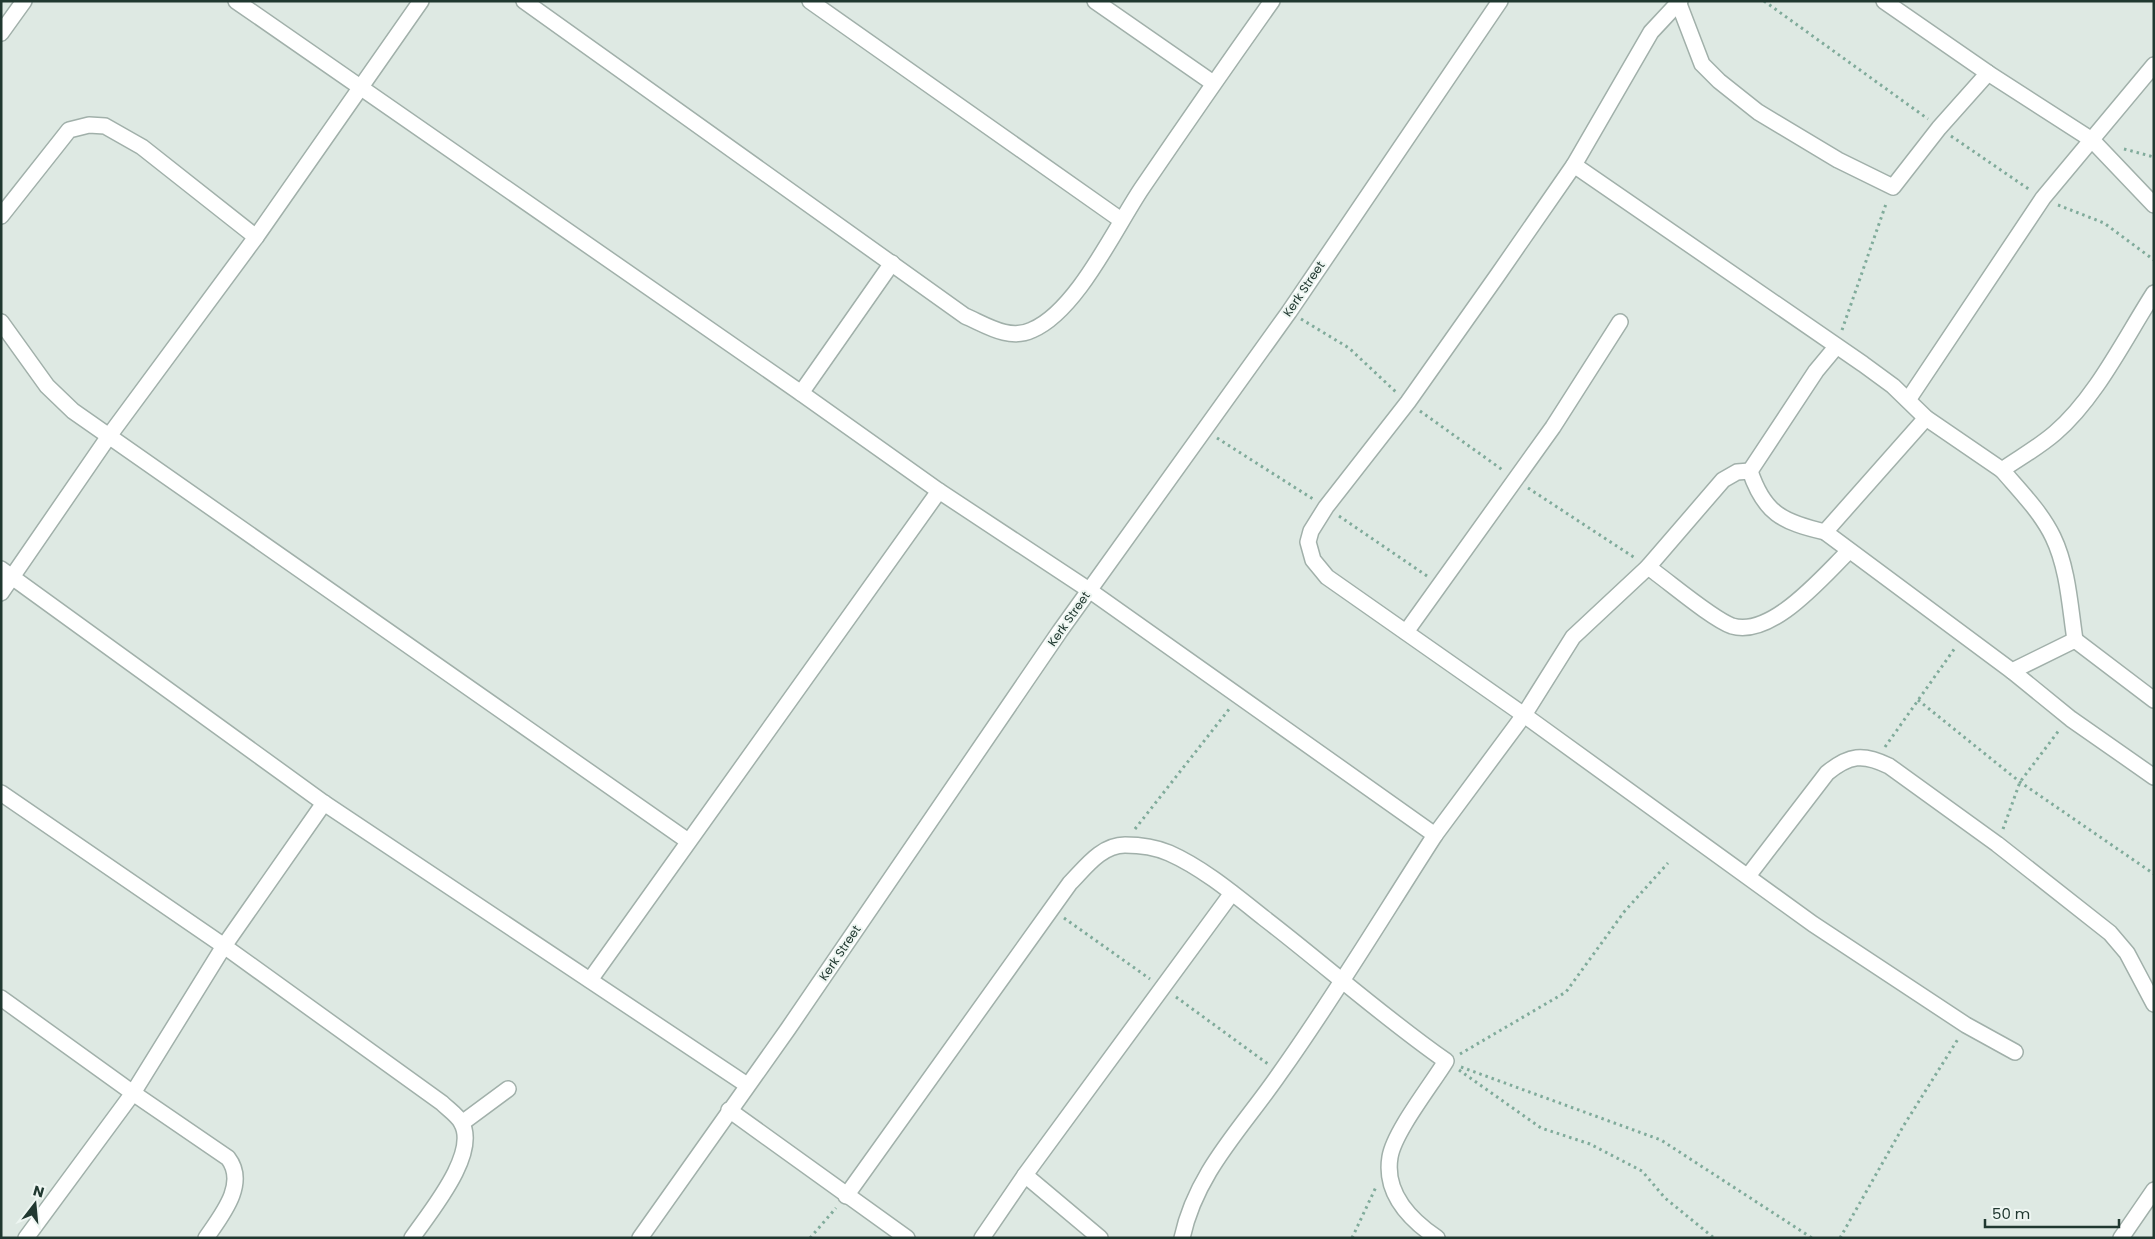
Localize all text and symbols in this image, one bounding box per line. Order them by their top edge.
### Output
street label: Kerk Street [1279,258,1328,320]
street label: Kerk Street [1043,588,1094,650]
street label: Kerk Street [815,922,864,984]
north arrow [10,1179,60,1229]
text: N [31,1180,46,1203]
scale bar [1985,1196,2119,1228]
text: 50 m [1992,1203,2030,1224]

